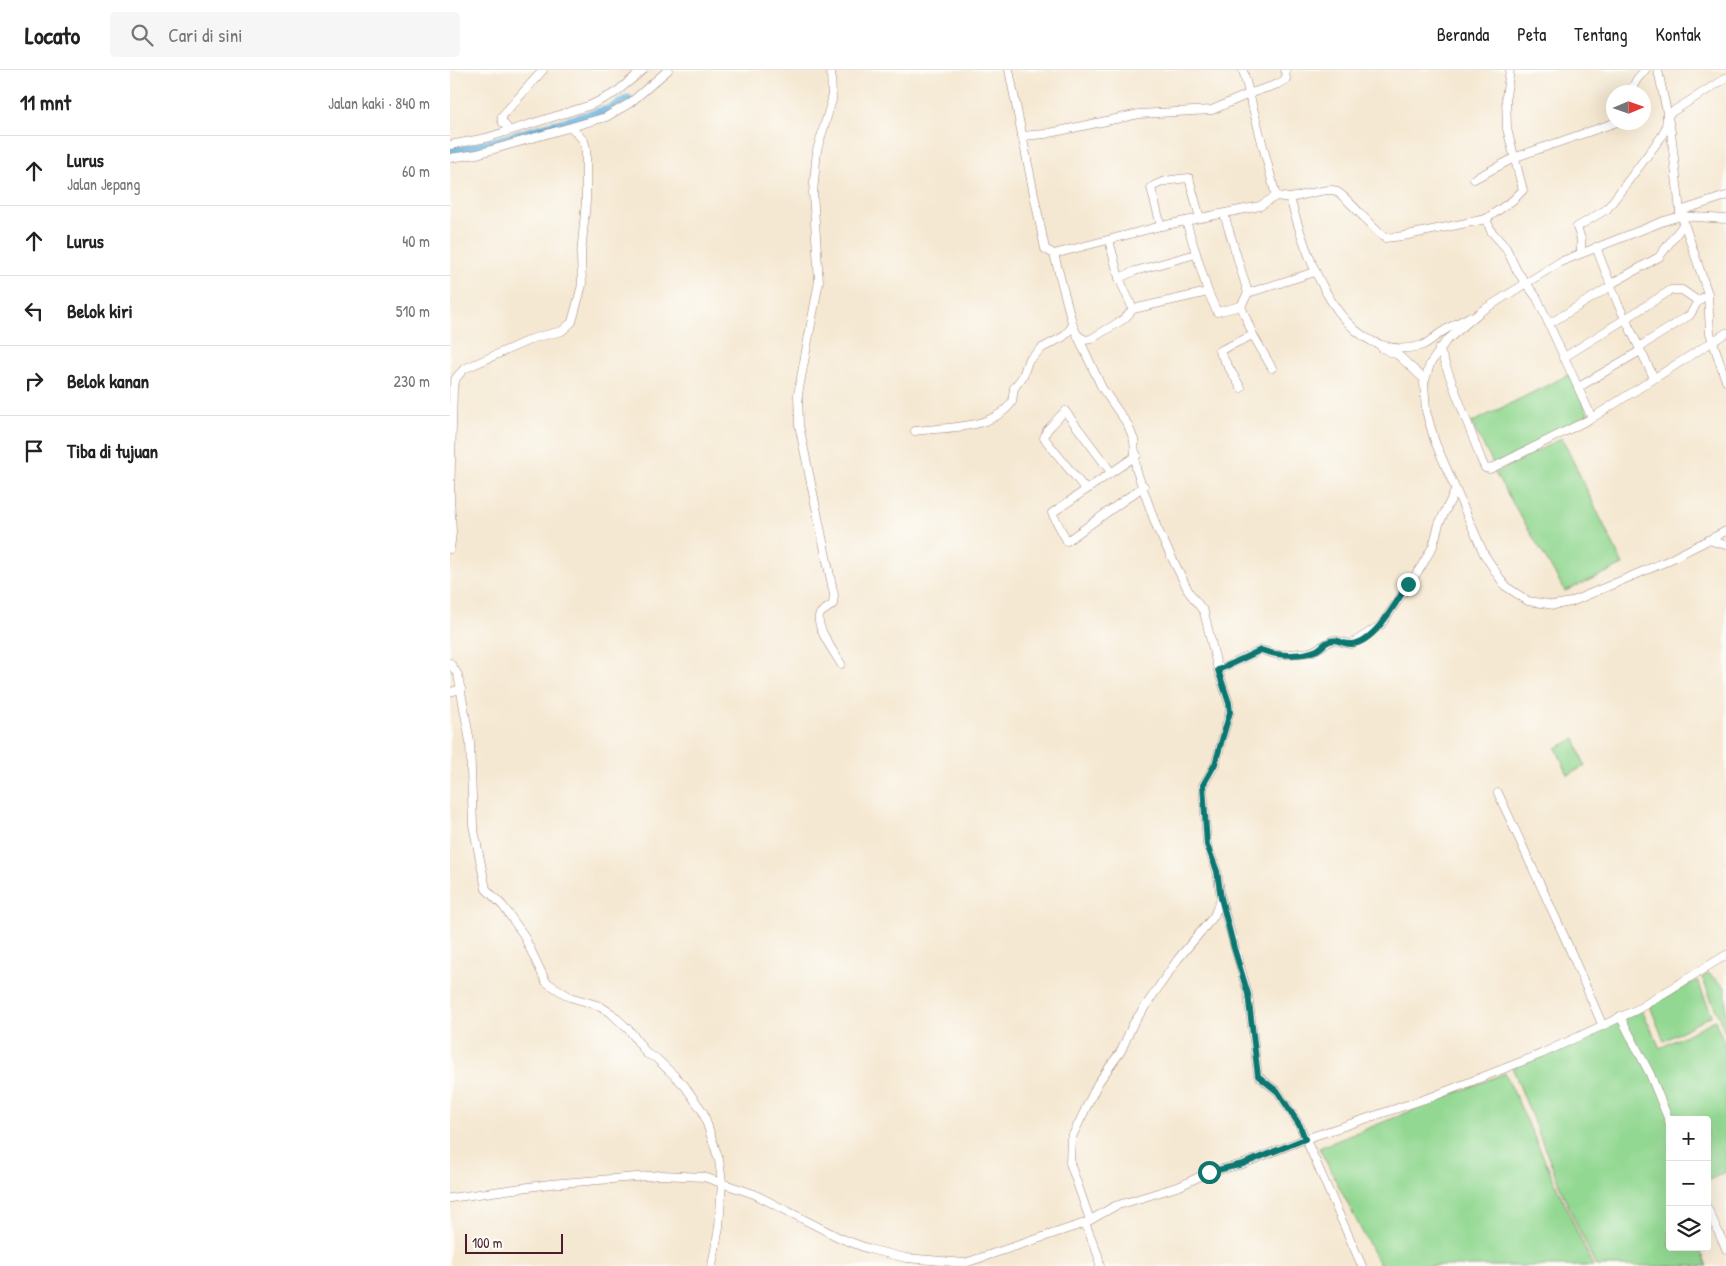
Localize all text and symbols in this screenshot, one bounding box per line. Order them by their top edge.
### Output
search box [110,12,460,57]
text: Locato [25,19,80,51]
icon: search [128,21,156,49]
text: Cari di sini [168,22,243,48]
text: Beranda [1437,22,1489,47]
text: Peta [1517,22,1546,47]
text: Tentang [1574,22,1627,47]
text: Kontak [1655,22,1701,47]
north arrow [1606,85,1651,130]
text: 11 mnt [20,88,71,117]
text: Jalan kaki · 840 m [328,92,430,114]
text: Lurus [67,147,104,173]
icon: ahead [20,157,48,185]
text: 60 m [402,160,430,182]
text: Jalan Jepang [67,173,140,195]
icon: ahead [20,227,48,255]
text: Lurus [67,228,104,254]
text: 40 m [402,230,430,252]
icon: left [20,297,48,325]
text: Belok kiri [67,298,133,324]
text: 510 m [396,300,430,322]
icon: right [20,367,48,395]
text: Belok kanan [67,368,149,394]
text: 230 m [394,370,430,392]
icon: arrive [20,437,48,465]
text: Tiba di tujuan [67,438,158,464]
route end [1397,573,1420,596]
map controls [1666,1116,1711,1251]
button: + [1666,1116,1711,1161]
route start [1198,1161,1221,1184]
button: − [1666,1161,1711,1206]
button: layers [1666,1206,1711,1251]
scale bar [465,1231,562,1254]
text: 100 m [472,1233,502,1252]

